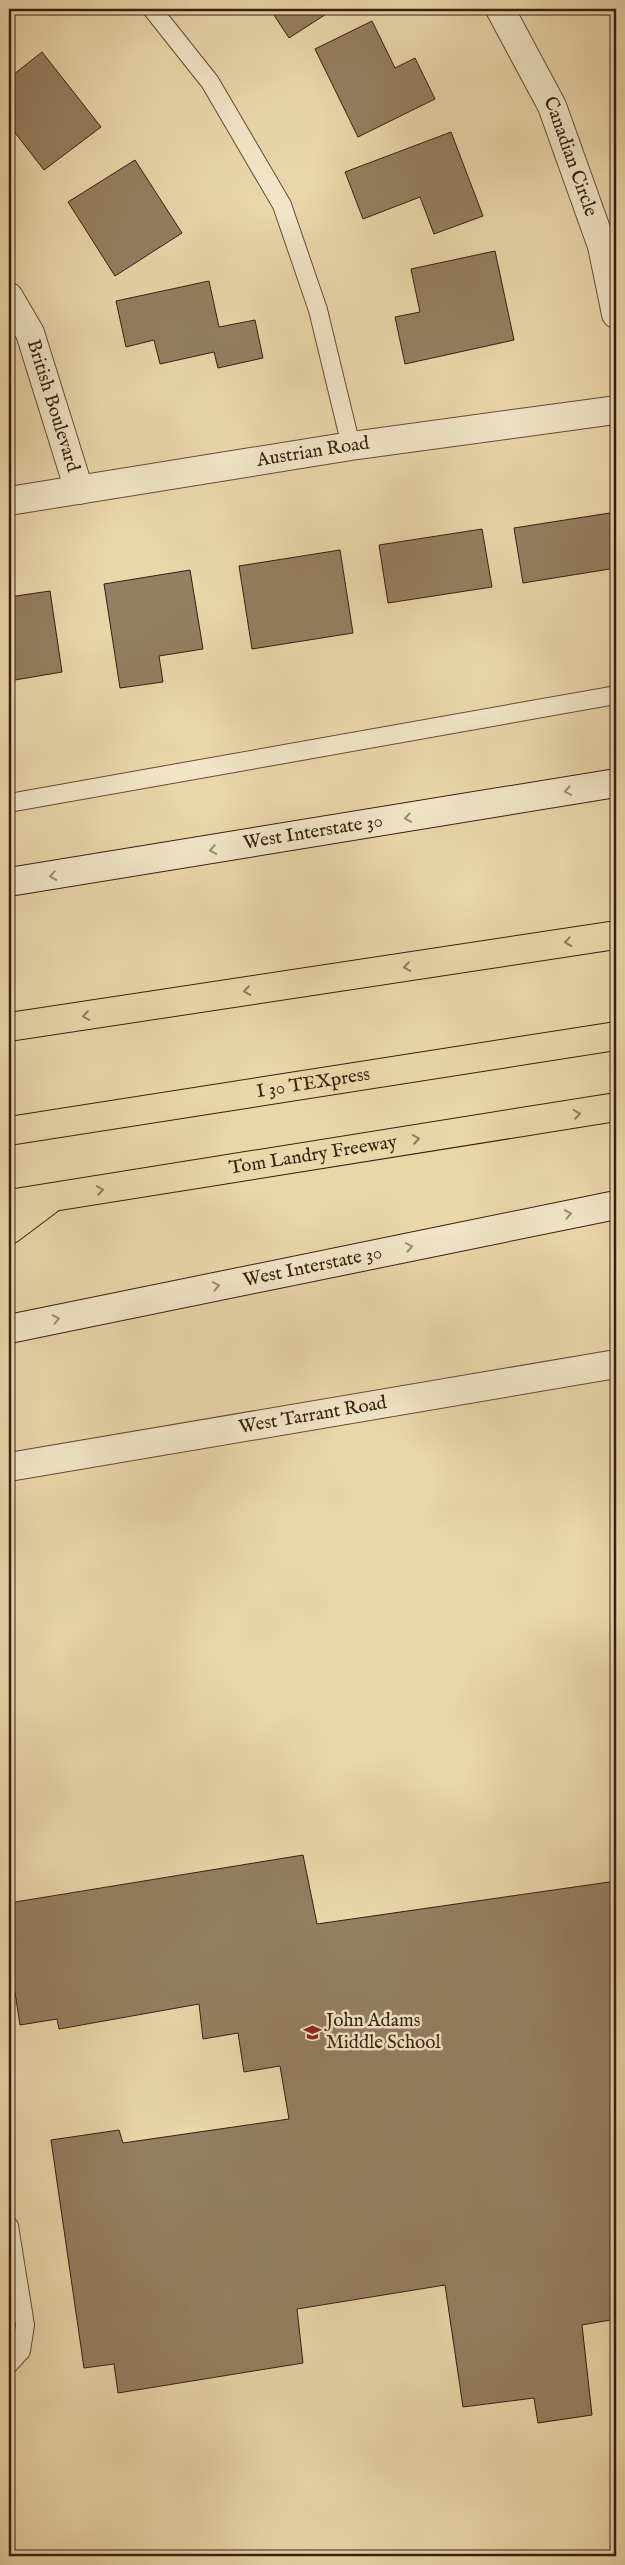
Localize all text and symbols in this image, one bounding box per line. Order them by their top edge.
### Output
street label: Canadian Circle [537,93,603,220]
street label: British Boulevard [21,337,85,476]
street label: Austrian Road [254,432,372,473]
one-way arrow [564,785,573,795]
street label: West Interstate 30 [241,809,385,856]
one-way arrow [404,812,412,822]
one-way arrow [209,845,218,855]
one-way arrow [48,870,57,880]
one-way arrow [564,936,572,947]
one-way arrow [403,961,412,971]
one-way arrow [242,985,250,996]
one-way arrow [82,1010,90,1020]
street label: I 30 TEXpress [255,1063,372,1104]
one-way arrow [572,1109,581,1119]
street label: Tom Landry Freeway [227,1130,400,1181]
one-way arrow [412,1135,421,1145]
one-way arrow [96,1185,105,1195]
one-way arrow [564,1210,573,1220]
street label: West Interstate 30 [241,1241,384,1293]
one-way arrow [405,1242,414,1252]
one-way arrow [211,1281,220,1292]
one-way arrow [52,1314,61,1324]
street label: West Tarrant Road [237,1391,389,1440]
place label: John Adams Middle School [324,2009,441,2055]
school or university icon: John Adams Middle School [302,2022,322,2042]

